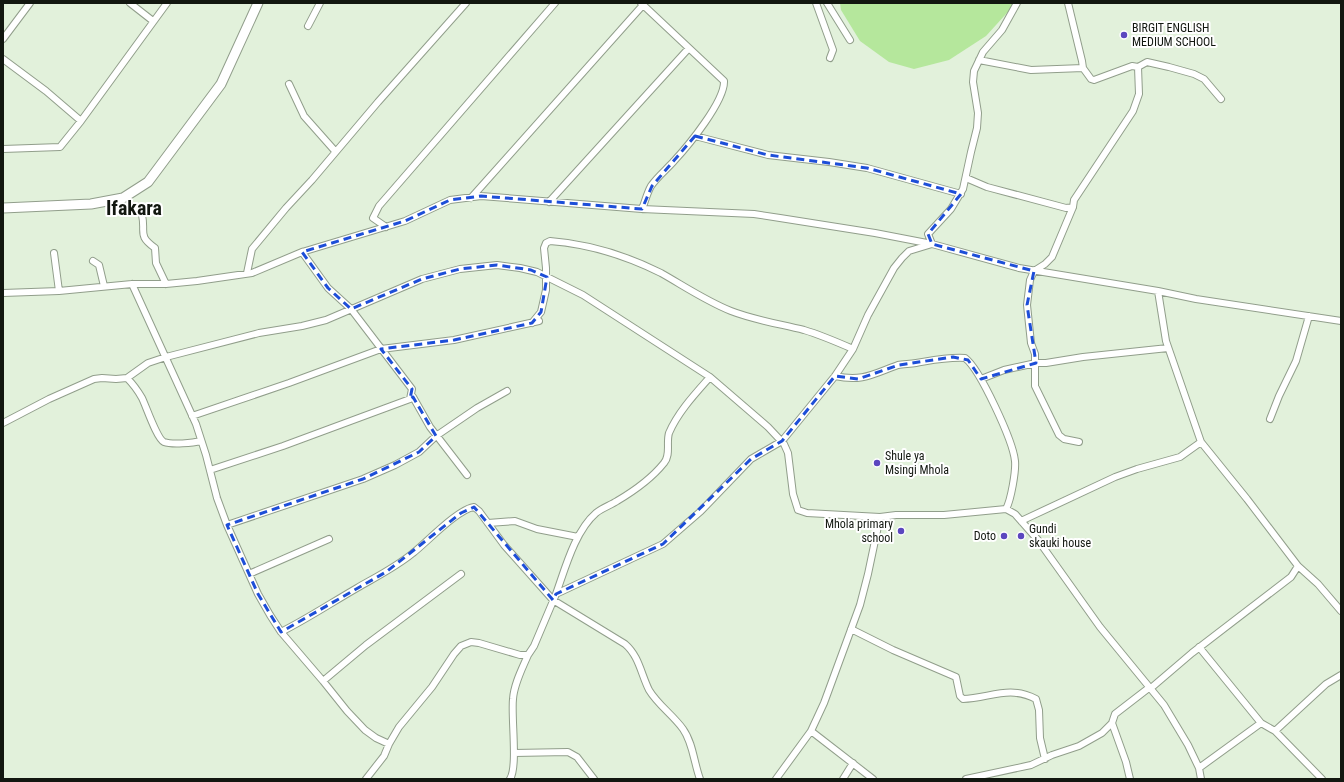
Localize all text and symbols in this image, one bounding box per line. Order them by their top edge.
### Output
place label: BIRGIT ENGLISH MEDIUM SCHOOL [1132,21,1216,49]
marker: BIRGIT ENGLISH MEDIUM SCHOOL [1119,30,1129,40]
district label: Ifakara [106,196,162,220]
place label: Shule ya Msingi Mhola [885,449,949,477]
marker: Shule ya Msingi Mhola [872,458,882,468]
place label: Mhola primary school [825,517,893,545]
place label: Gundi skauki house [1029,522,1091,550]
marker: Mhola primary school [896,526,906,536]
place label: Doto [974,529,996,543]
marker: Doto [999,531,1009,541]
marker: Gundi skauki house [1016,531,1026,541]

